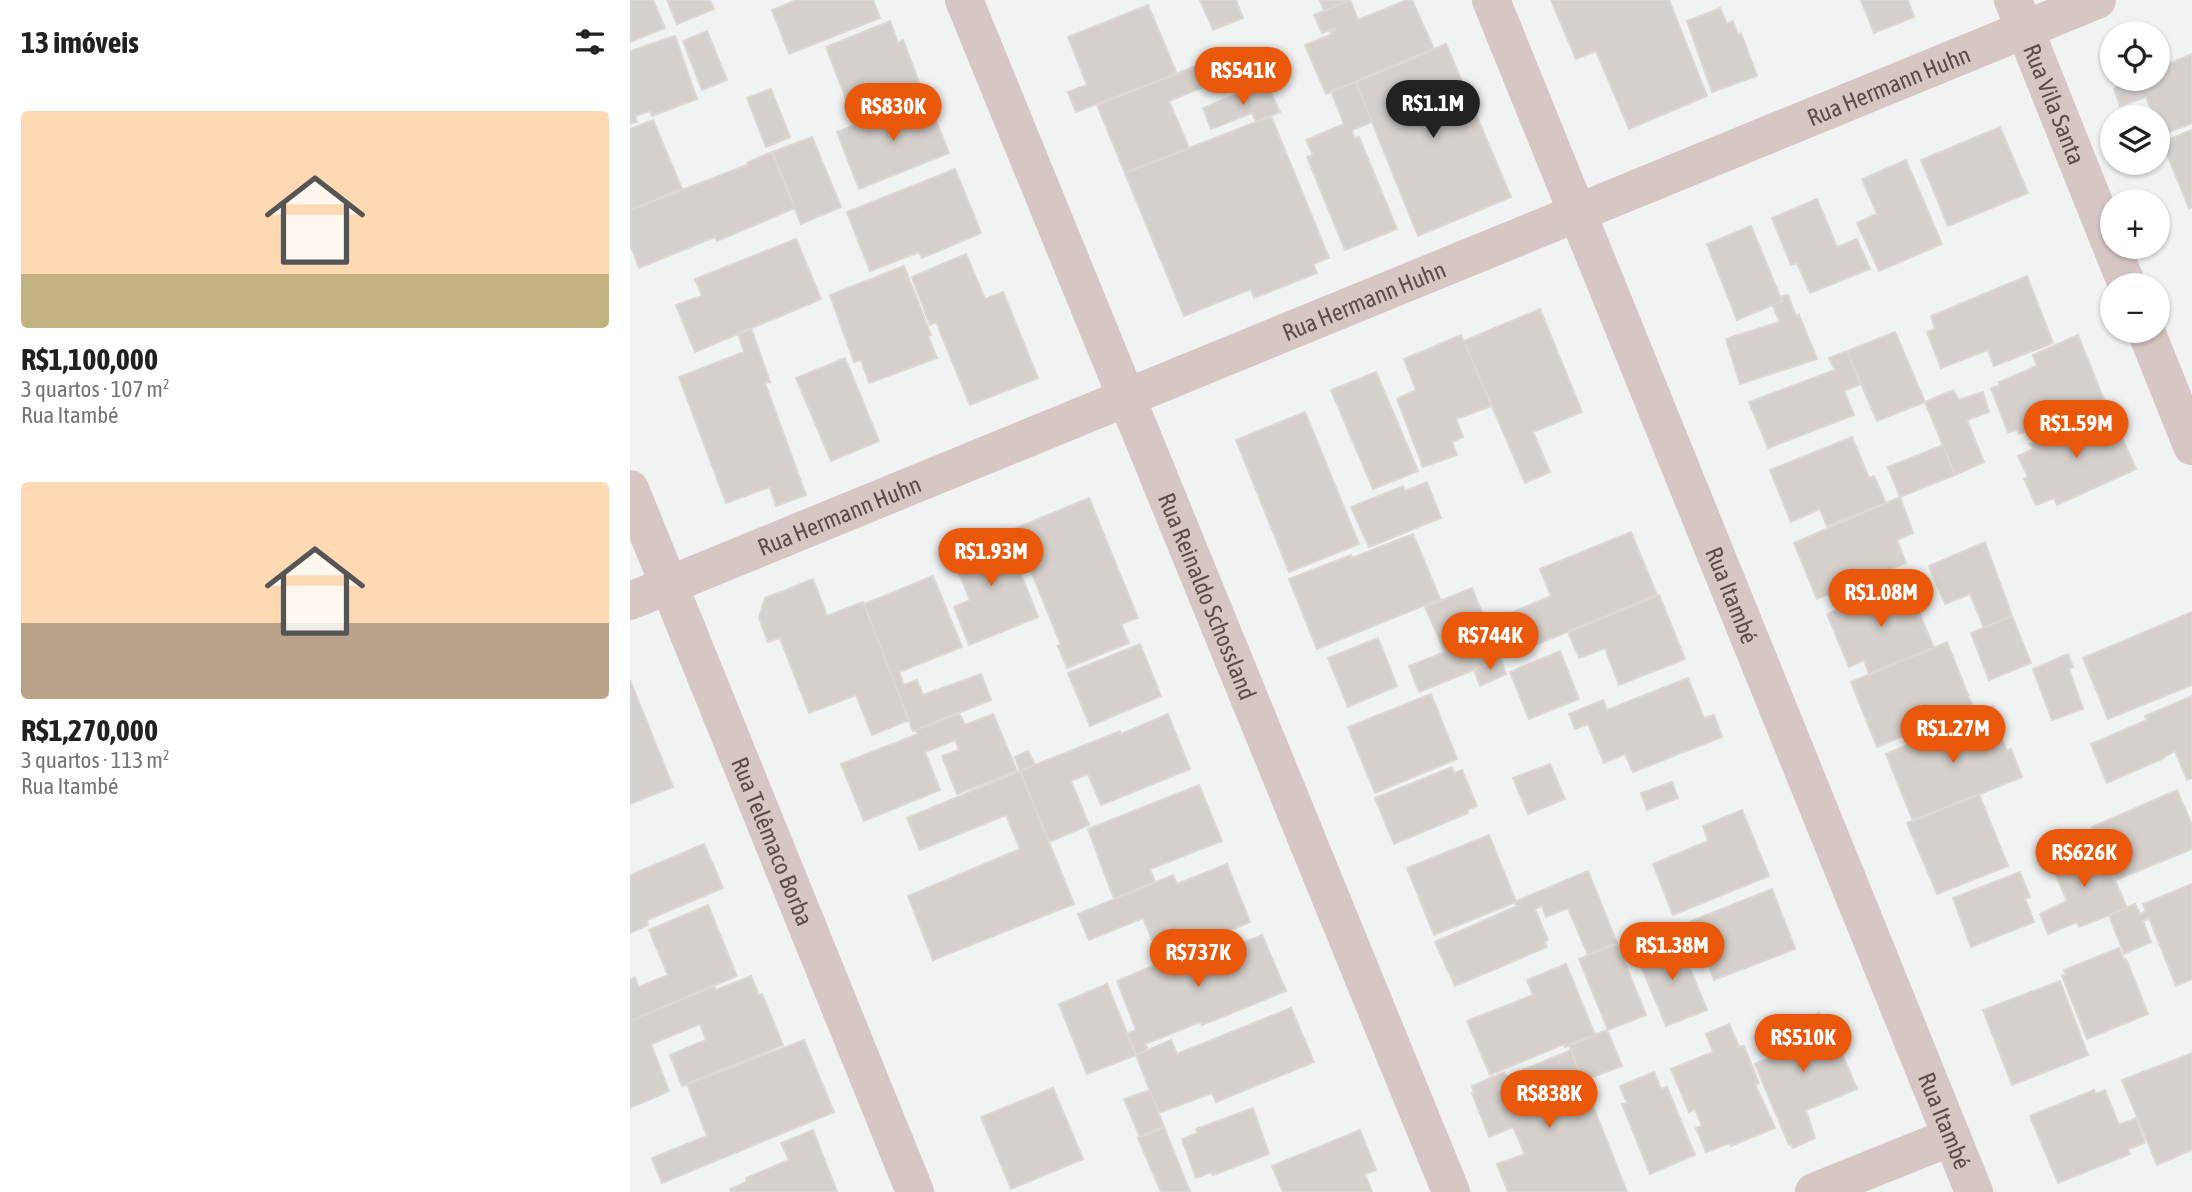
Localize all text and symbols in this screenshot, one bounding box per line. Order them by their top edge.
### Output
map controls [2100,21,2170,343]
button: locate [2100,21,2170,91]
icon: filters [571,23,609,61]
text: 13 imóveis [21,25,139,59]
street label: Rua Hermann Huhn [1803,40,1974,131]
street label: Rua Vila Santa [2018,40,2091,168]
pin: R$541K [1186,48,1300,107]
text: R$541K [1211,57,1275,83]
pin: R$1.1M [1376,80,1490,140]
pin: R$830K [836,83,950,143]
text: R$1.1M [1402,90,1464,116]
text: R$830K [861,93,925,119]
button: layers [2100,105,2170,175]
icon: home [252,157,378,283]
button: + [2100,189,2170,259]
street label: Rua Hermann Huhn [1278,255,1449,346]
button: − [2100,273,2170,343]
text: R$1,100,000 [21,342,158,376]
text: 3 quartos · 107 m² [21,376,169,402]
pin: R$1.59M [2011,400,2141,460]
text: Rua Itambé [21,402,119,428]
text: R$1.59M [2039,410,2113,436]
street label: Rua Hermann Huhn [754,470,925,561]
street label: Rua Reinaldo Schossland [1153,489,1262,703]
icon: home [252,528,378,654]
pin: R$1.93M [926,528,1056,588]
text: R$1.93M [954,538,1028,564]
street label: Rua Itambé [1700,543,1764,647]
pin: R$1.08M [1816,570,1946,629]
text: R$1.08M [1844,579,1918,605]
pin: R$744K [1433,612,1547,672]
text: R$744K [1458,622,1522,648]
pin: R$1.27M [1888,706,2018,765]
text: R$1,270,000 [21,713,158,747]
text: R$1.27M [1916,715,1990,741]
text: 3 quartos · 113 m² [21,747,169,773]
street label: Rua Telêmaco Borba [727,753,819,929]
text: Rua Itambé [21,773,119,799]
pin: R$626K [2027,830,2141,889]
text: R$626K [2052,839,2116,865]
pin: R$1.38M [1607,922,1737,982]
pin: R$737K [1141,930,1255,989]
text: R$1.38M [1635,932,1709,958]
text: R$737K [1166,939,1230,965]
pin: R$510K [1746,1014,1860,1074]
text: R$510K [1771,1024,1835,1050]
street label: Rua Itambé [1913,1068,1977,1173]
pin: R$838K [1492,1070,1606,1130]
text: R$838K [1517,1080,1581,1106]

